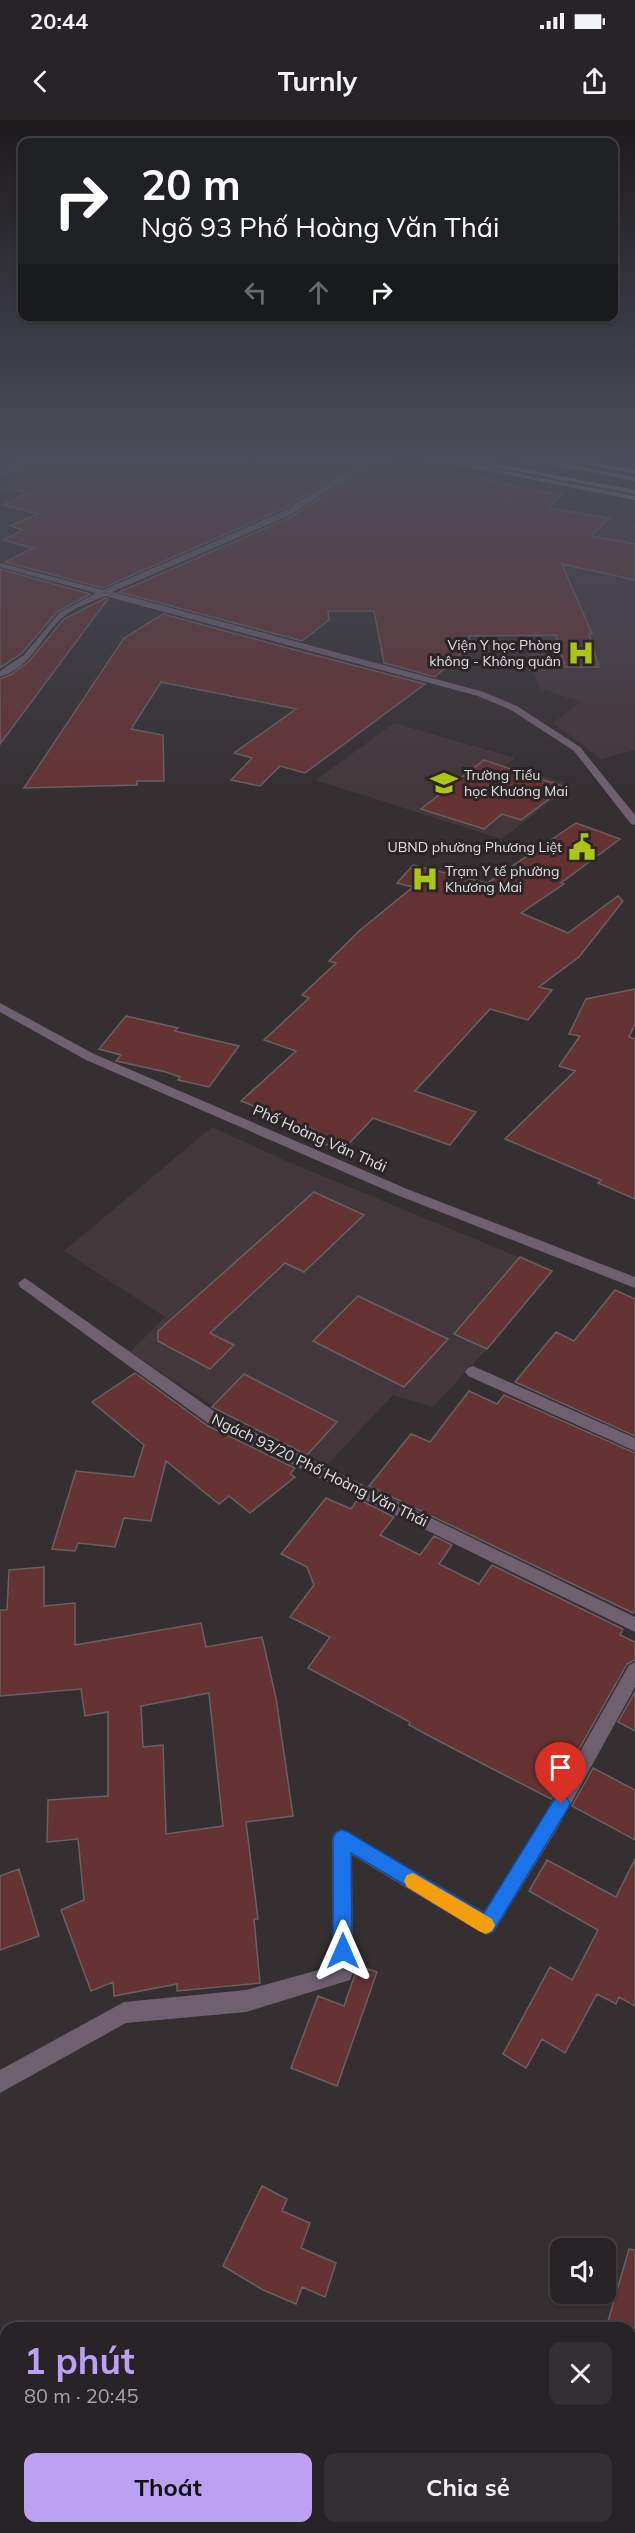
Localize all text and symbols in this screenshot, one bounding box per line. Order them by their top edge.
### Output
text: 20:44 [30,7,88,35]
text: Turnly [278,64,357,98]
icon: back [24,65,57,98]
icon: share [578,65,611,98]
text: 20 m [141,158,241,211]
icon: right [42,162,120,240]
text: Ngõ 93 Phố Hoàng Văn Thái [141,210,499,244]
icon: left [239,276,272,309]
icon: ahead [302,276,335,309]
icon: right [365,276,398,309]
place label: Viện Y học Phòng không - Không quân [429,636,561,670]
hospital icon: Viện Y học Phòng không - Không quân [566,638,596,668]
place label: Trường Tiểu học Khương Mai [464,766,568,800]
school or university icon: Trường Tiểu học Khương Mai [429,768,459,798]
public building icon: UBND phường Phương Liệt [567,832,597,862]
place label: UBND phường Phương Liệt [388,838,562,856]
place label: Trạm Y tế phường Khương Mai [445,862,559,896]
hospital icon: Trạm Y tế phường Khương Mai [410,864,440,894]
street label: Phố Hoàng Văn Thái [250,1100,390,1176]
street label: Ngách 93/20 Phố Hoàng Văn Thái [209,1409,431,1531]
pin [535,1742,586,1804]
icon: arrive [544,1751,577,1784]
position arrow [311,1919,375,1983]
map controls [550,2238,616,2304]
button: sound [550,2238,616,2304]
text: 1 phút [24,2338,135,2383]
button: close [549,2342,612,2405]
text: 80 m · 20:45 [24,2383,138,2408]
button: Thoát [24,2453,312,2522]
button: Chia sẻ [324,2453,612,2522]

